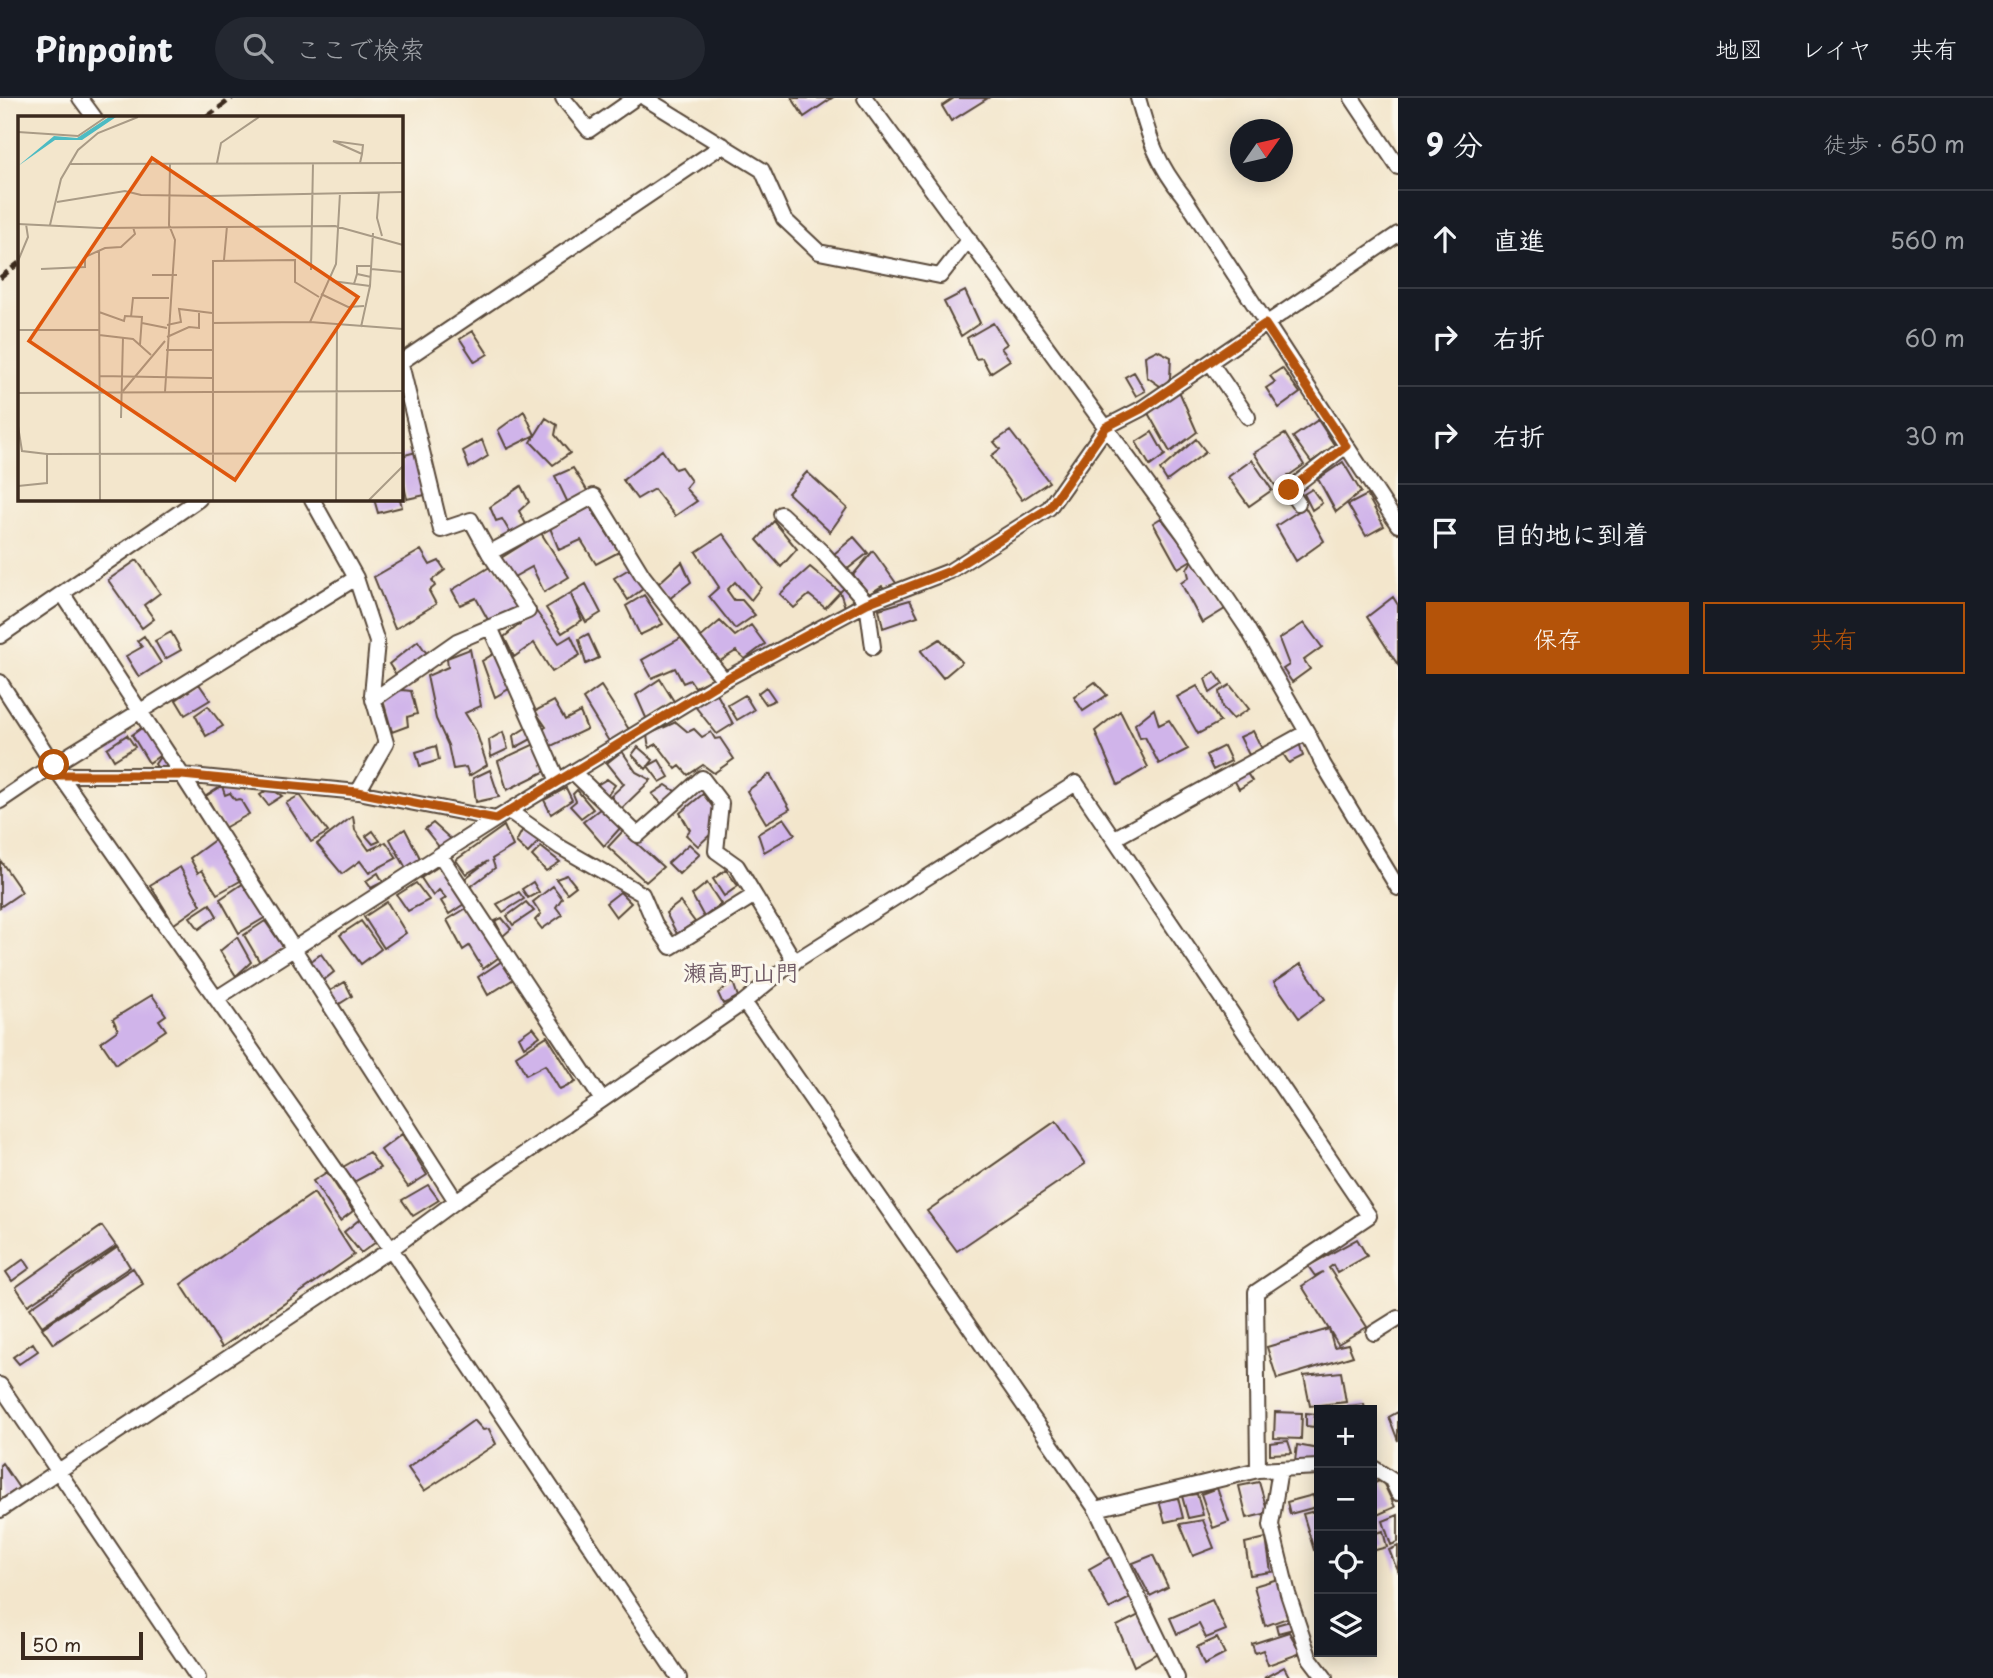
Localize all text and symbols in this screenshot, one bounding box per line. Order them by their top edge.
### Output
search box [215,17,705,80]
text: Pinpoint [35,23,173,73]
icon: search [239,29,277,67]
text: ここで検索 [295,29,425,68]
text: 地図 [1715,30,1763,66]
text: レイヤ [1801,30,1872,66]
text: 共有 [1910,30,1958,66]
inset map [18,116,402,500]
north arrow [1230,119,1293,182]
text: 9 分 [1426,121,1483,166]
text: 徒歩 · 650 m [1823,126,1965,161]
icon: ahead [1426,220,1464,258]
text: 直進 [1493,220,1545,259]
text: 560 m [1890,222,1965,257]
icon: right [1426,318,1464,356]
text: 右折 [1493,318,1545,357]
text: 60 m [1905,320,1965,355]
icon: right [1426,416,1464,454]
text: 右折 [1493,416,1545,455]
text: 30 m [1904,418,1965,453]
route end [1273,474,1304,505]
icon: arrive [1426,514,1464,552]
text: 目的地に到着 [1493,514,1649,553]
button: 保存 [1426,602,1689,674]
button: 共有 [1703,602,1965,674]
route start [38,749,69,780]
district label: 瀬高町山門 [684,954,799,989]
map controls [1314,1405,1377,1657]
button: + [1314,1405,1377,1468]
button: − [1314,1468,1377,1531]
button: locate [1314,1531,1377,1594]
button: layers [1314,1594,1377,1657]
scale bar [21,1629,144,1661]
text: 50 m [32,1630,81,1658]

